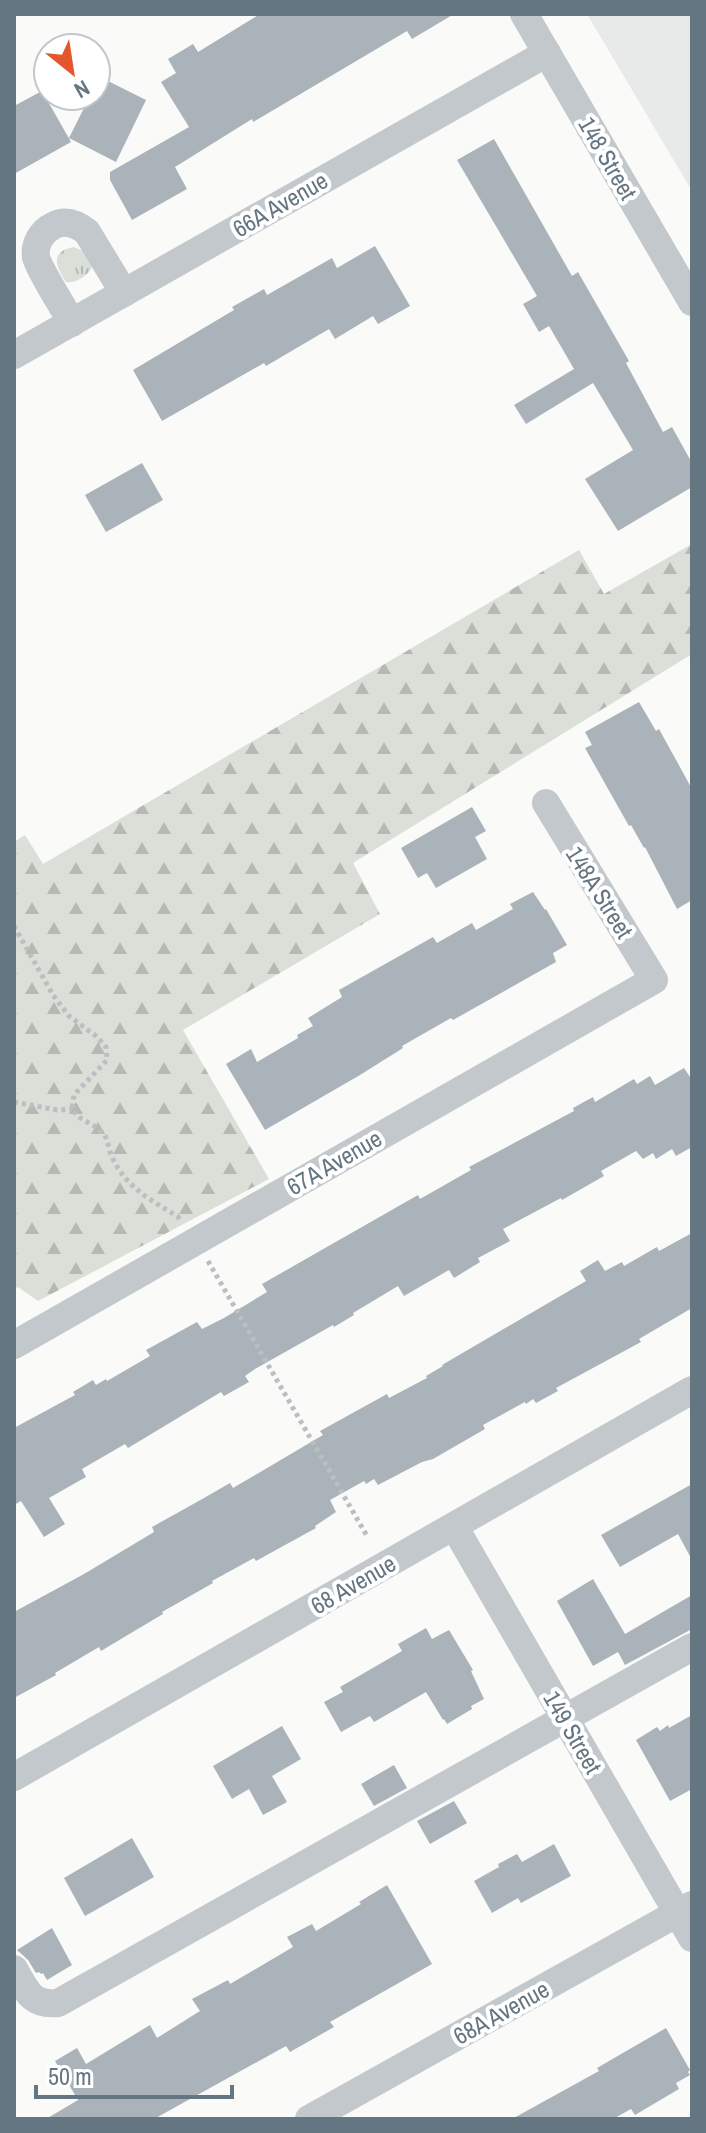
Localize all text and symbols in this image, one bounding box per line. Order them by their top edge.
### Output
north arrow [32,32,112,112]
text: N [69,73,95,106]
street label: 148 Street [571,111,645,206]
street label: 66A Avenue [227,164,333,244]
street label: 148A Street [559,840,641,945]
street label: 67A Avenue [281,1122,387,1202]
street label: 68 Avenue [305,1547,401,1621]
street label: 149 Street [536,1685,610,1780]
street label: 68A Avenue [447,1973,555,2051]
scale bar [36,2049,232,2099]
text: 50 m [48,2060,92,2092]

